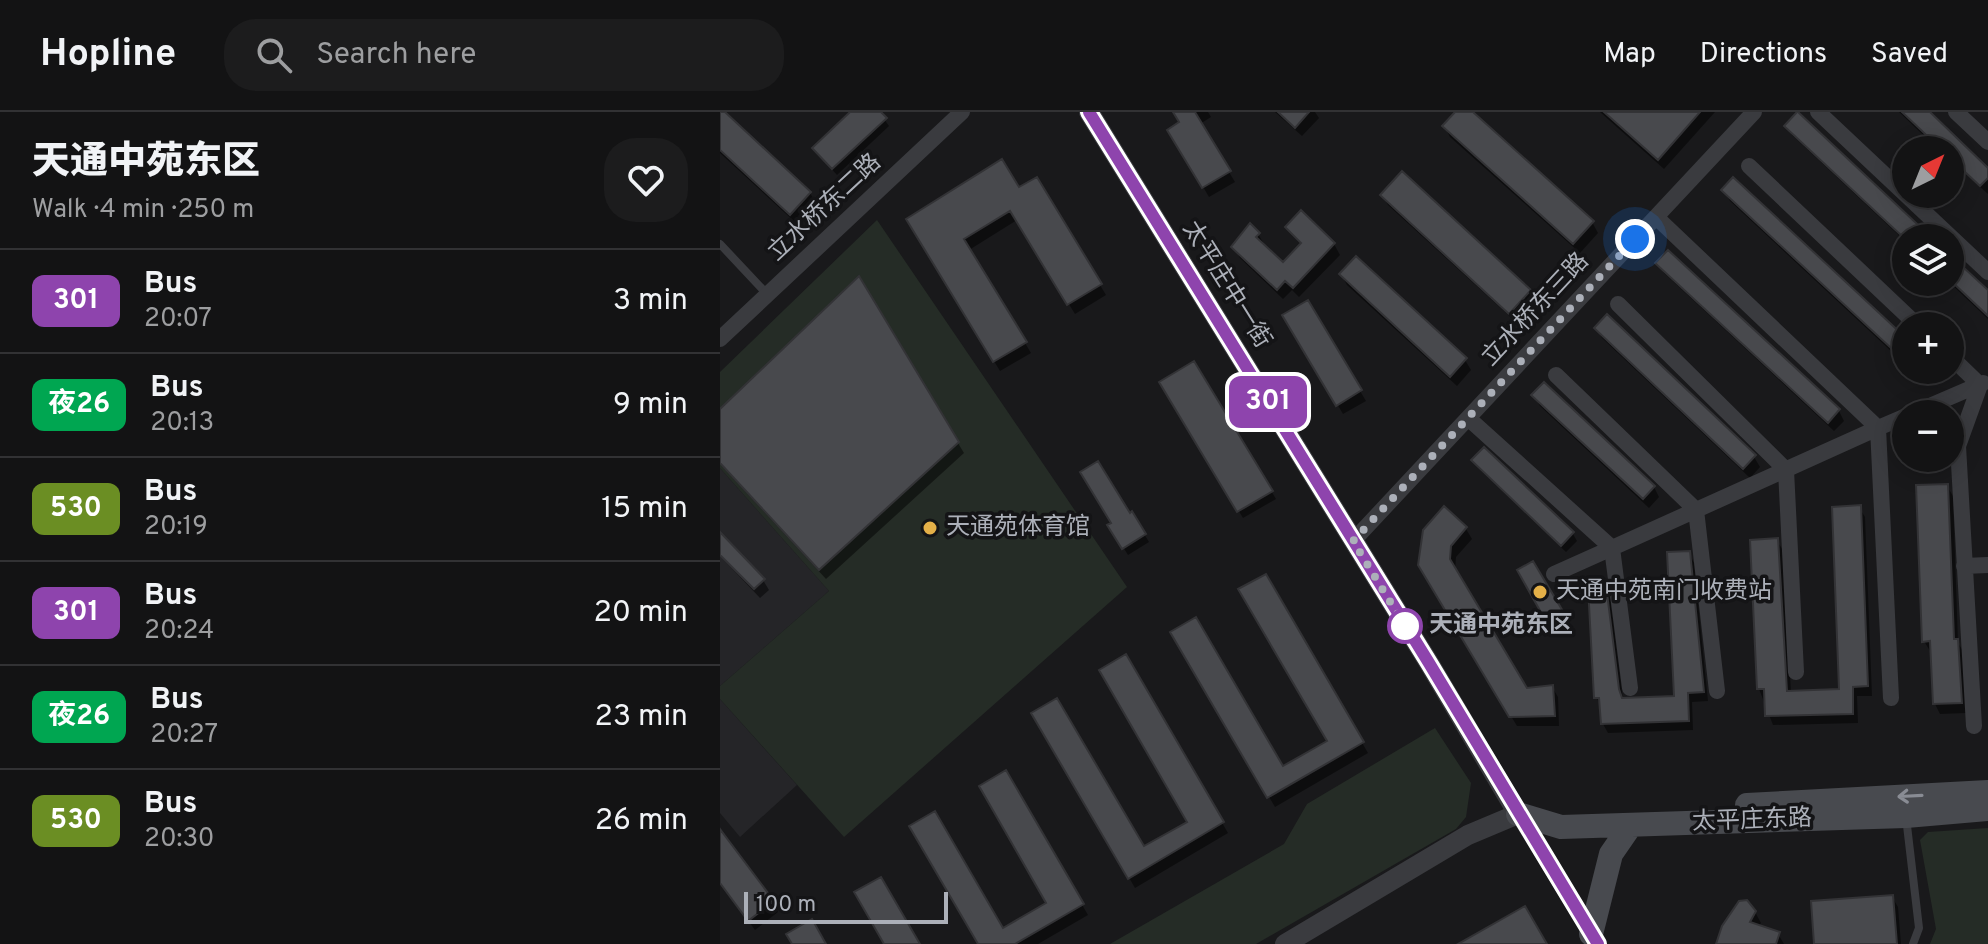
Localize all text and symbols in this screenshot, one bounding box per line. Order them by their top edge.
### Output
search box [224,19,784,91]
text: Hopline [40,31,176,80]
icon: search [252,33,296,77]
text: Search here [316,37,477,74]
text: Map [1603,37,1656,73]
text: Directions [1700,37,1827,73]
text: Saved [1871,37,1948,73]
north arrow [1892,136,1964,208]
map controls [1892,136,1964,472]
button: heart [604,138,688,222]
text: 天通中苑东区 [32,139,260,188]
street label: 立水桥东二路 [762,148,888,268]
text: Walk · 4 min · 250 m [32,194,254,227]
street label: 太平庄中一街 [1175,216,1277,354]
your location [1615,219,1655,259]
button: layers [1892,224,1964,296]
street label: 立水桥东三路 [1476,247,1596,373]
text: Bus [144,266,197,303]
text: 301 [53,283,99,319]
text: 3 min [613,283,688,320]
text: 20:07 [144,303,212,336]
button: + [1892,312,1964,384]
text: Bus [150,370,204,407]
line badge: 301 [1222,376,1314,428]
text: 301 [1245,384,1291,420]
text: 夜26 [48,387,110,423]
text: 9 min [613,387,688,424]
button: − [1892,400,1964,472]
text: 20:13 [150,407,214,440]
text: Bus [144,474,197,511]
text: 530 [50,491,102,527]
text: 15 min [601,491,688,528]
text: 20:19 [144,511,208,544]
place label: 天通苑体育馆 [946,513,1090,543]
marker: 天通苑体育馆 [921,519,939,537]
place label: 天通中苑南门收费站 [1556,577,1772,607]
text: Bus [144,578,197,615]
marker: 天通中苑南门收费站 [1531,583,1549,601]
text: 301 [53,595,99,631]
text: 20 min [593,595,688,632]
marker: 天通中苑东区 [1388,609,1422,643]
place label: 天通中苑东区 [1429,611,1573,641]
text: 20:24 [144,615,214,648]
text: Bus [150,682,204,719]
text: 夜26 [48,699,110,735]
text: 23 min [595,699,688,736]
text: 20:27 [150,719,218,752]
text: Bus [144,786,197,823]
one-way arrow [1897,789,1924,804]
text: 530 [50,803,102,839]
text: 26 min [595,803,688,840]
street label: 太平庄东路 [1692,804,1812,838]
text: 20:30 [144,823,215,856]
scale bar [744,888,948,924]
text: 100 m [756,892,816,919]

